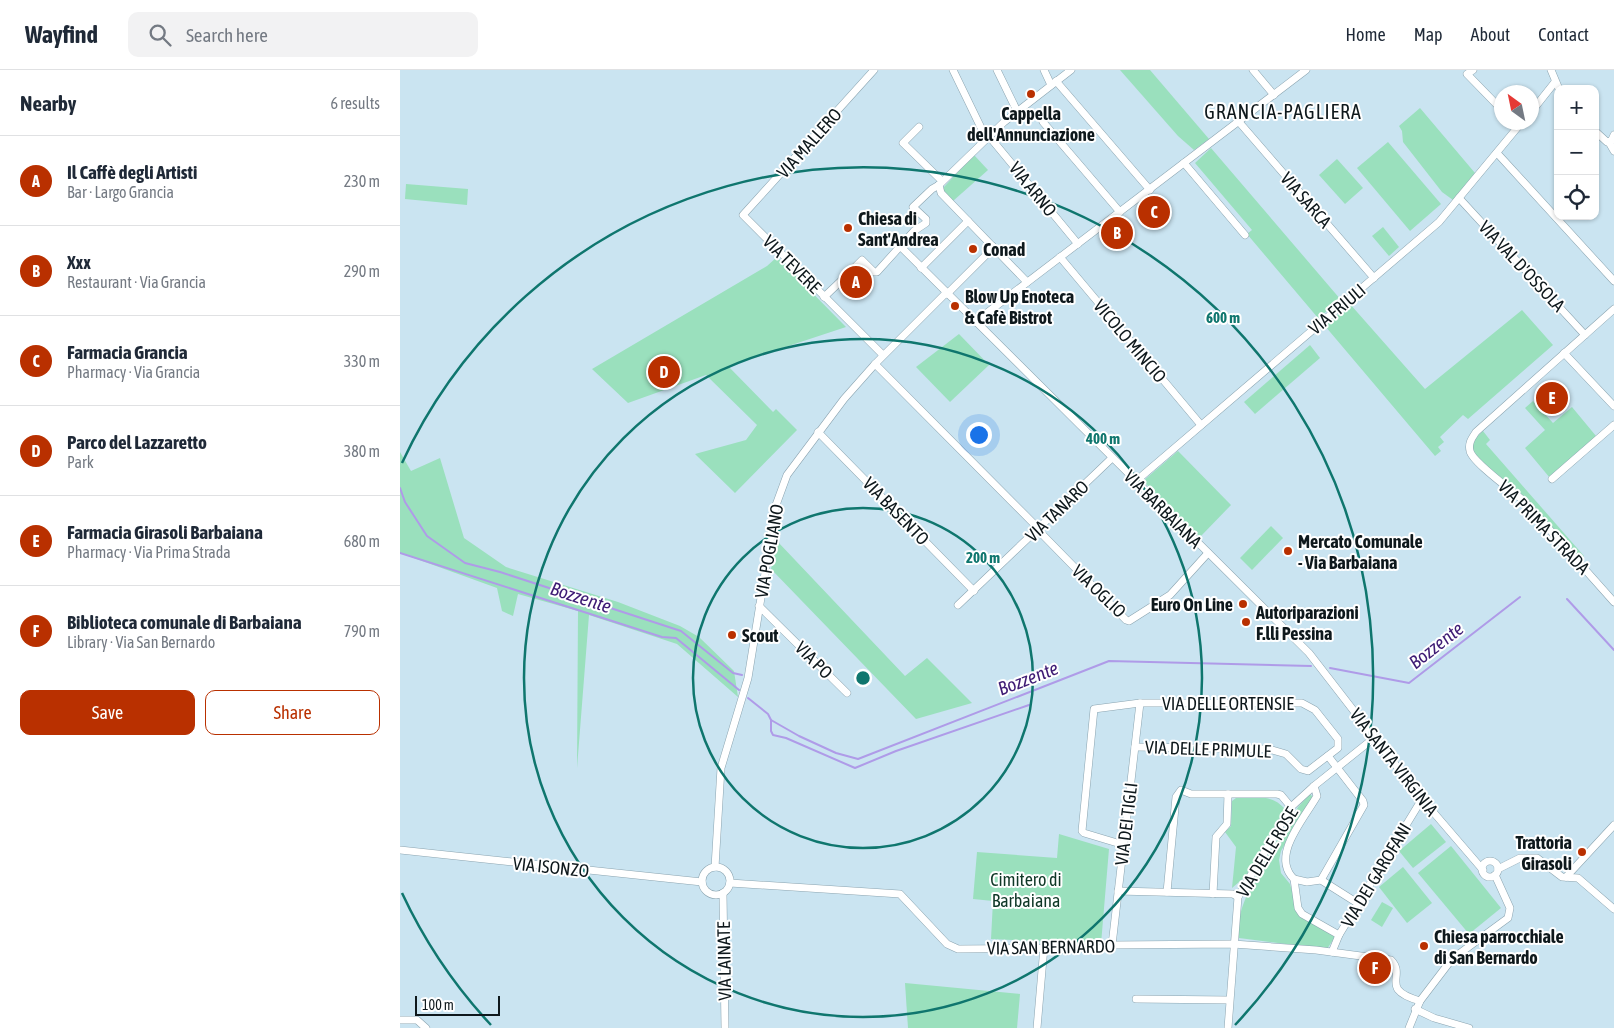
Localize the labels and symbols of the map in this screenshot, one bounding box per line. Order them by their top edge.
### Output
north arrow [1494,85,1539,130]
marker: Cappella dell'Annunciazione [1025,88,1037,100]
district label: GRANCIA-PAGLIERA [1204,100,1362,123]
place label: Cappella dell'Annunciazione [967,103,1095,145]
street label: VIA MALLERO [772,104,846,182]
street label: VIA ARNO [1005,158,1061,220]
street label: VIA SARCA [1276,168,1336,232]
pin: C [1138,193,1170,231]
place label: Chiesa di Sant'Andrea [858,208,939,250]
pin: B [1101,214,1133,252]
street label: VIA VAL D'OSSOLA [1475,216,1569,316]
marker: Chiesa di Sant'Andrea [842,222,854,234]
street label: VIA TEVERE [759,231,826,298]
place label: Conad [983,239,1025,260]
marker: Conad [967,243,979,255]
pin: A [840,263,872,301]
street label: VIA FRIULI [1304,279,1370,339]
place label: Blow Up Enoteca & Cafè Bistrot [965,286,1074,328]
street label: VICOLO MINCIO [1089,295,1171,387]
marker: Blow Up Enoteca & Cafè Bistrot [949,300,961,312]
text: 600 m [1206,309,1240,326]
pin: D [648,353,680,391]
pin: E [1536,379,1568,417]
your location [966,422,992,448]
text: 400 m [1085,430,1120,447]
street label: VIA BARBAIANA [1120,466,1206,552]
street label: VIA BASENTO [859,473,933,549]
street label: VIA TANARO [1021,476,1093,546]
street label: VIA PRIMA STRADA [1494,476,1594,579]
street label: VIA POGLIANO [750,502,788,600]
place label: Mercato Comunale - Via Barbaiana [1298,531,1423,573]
marker: Mercato Comunale - Via Barbaiana [1282,545,1294,557]
text: 200 m [966,549,1000,566]
street label: VIA OGLIO [1068,560,1130,622]
water label: Bozzente [548,577,614,617]
place label: Euro On Line [1151,594,1233,615]
marker: Euro On Line [1237,598,1249,610]
place label: Autoriparazioni F.lli Pessina [1255,602,1359,644]
marker: Autoriparazioni F.lli Pessina [1240,616,1252,628]
water label: Bozzente [1404,617,1468,673]
place label: Scout [742,625,779,646]
marker: Scout [726,629,738,641]
street label: VIA PO [791,637,837,683]
water label: Bozzente [995,656,1061,700]
centre of rings [854,669,872,687]
street label: VIA DELLE ORTENSIE [1162,693,1294,714]
street label: VIA SANTA VIRGINIA [1346,704,1443,820]
street label: VIA DELLE PRIMULE [1145,736,1272,762]
street label: VIA DEI TIGLI [1111,781,1141,867]
street label: VIA DELLE ROSE [1232,803,1302,901]
street label: VIA DEI GAROFANI [1337,819,1415,931]
place label: Trattoria Girasoli [1515,832,1572,874]
marker: Trattoria Girasoli [1576,846,1588,858]
street label: VIA ISONZO [512,853,590,881]
park label: Cimitero di Barbaiana [990,869,1062,911]
street label: VIA LAINATE [713,921,735,1001]
place label: Chiesa parrocchiale di San Bernardo [1434,926,1564,968]
street label: VIA SAN BERNARDO [987,935,1115,959]
marker: Chiesa parrocchiale di San Bernardo [1418,940,1430,952]
pin: F [1359,949,1391,987]
scale bar [415,993,500,1016]

